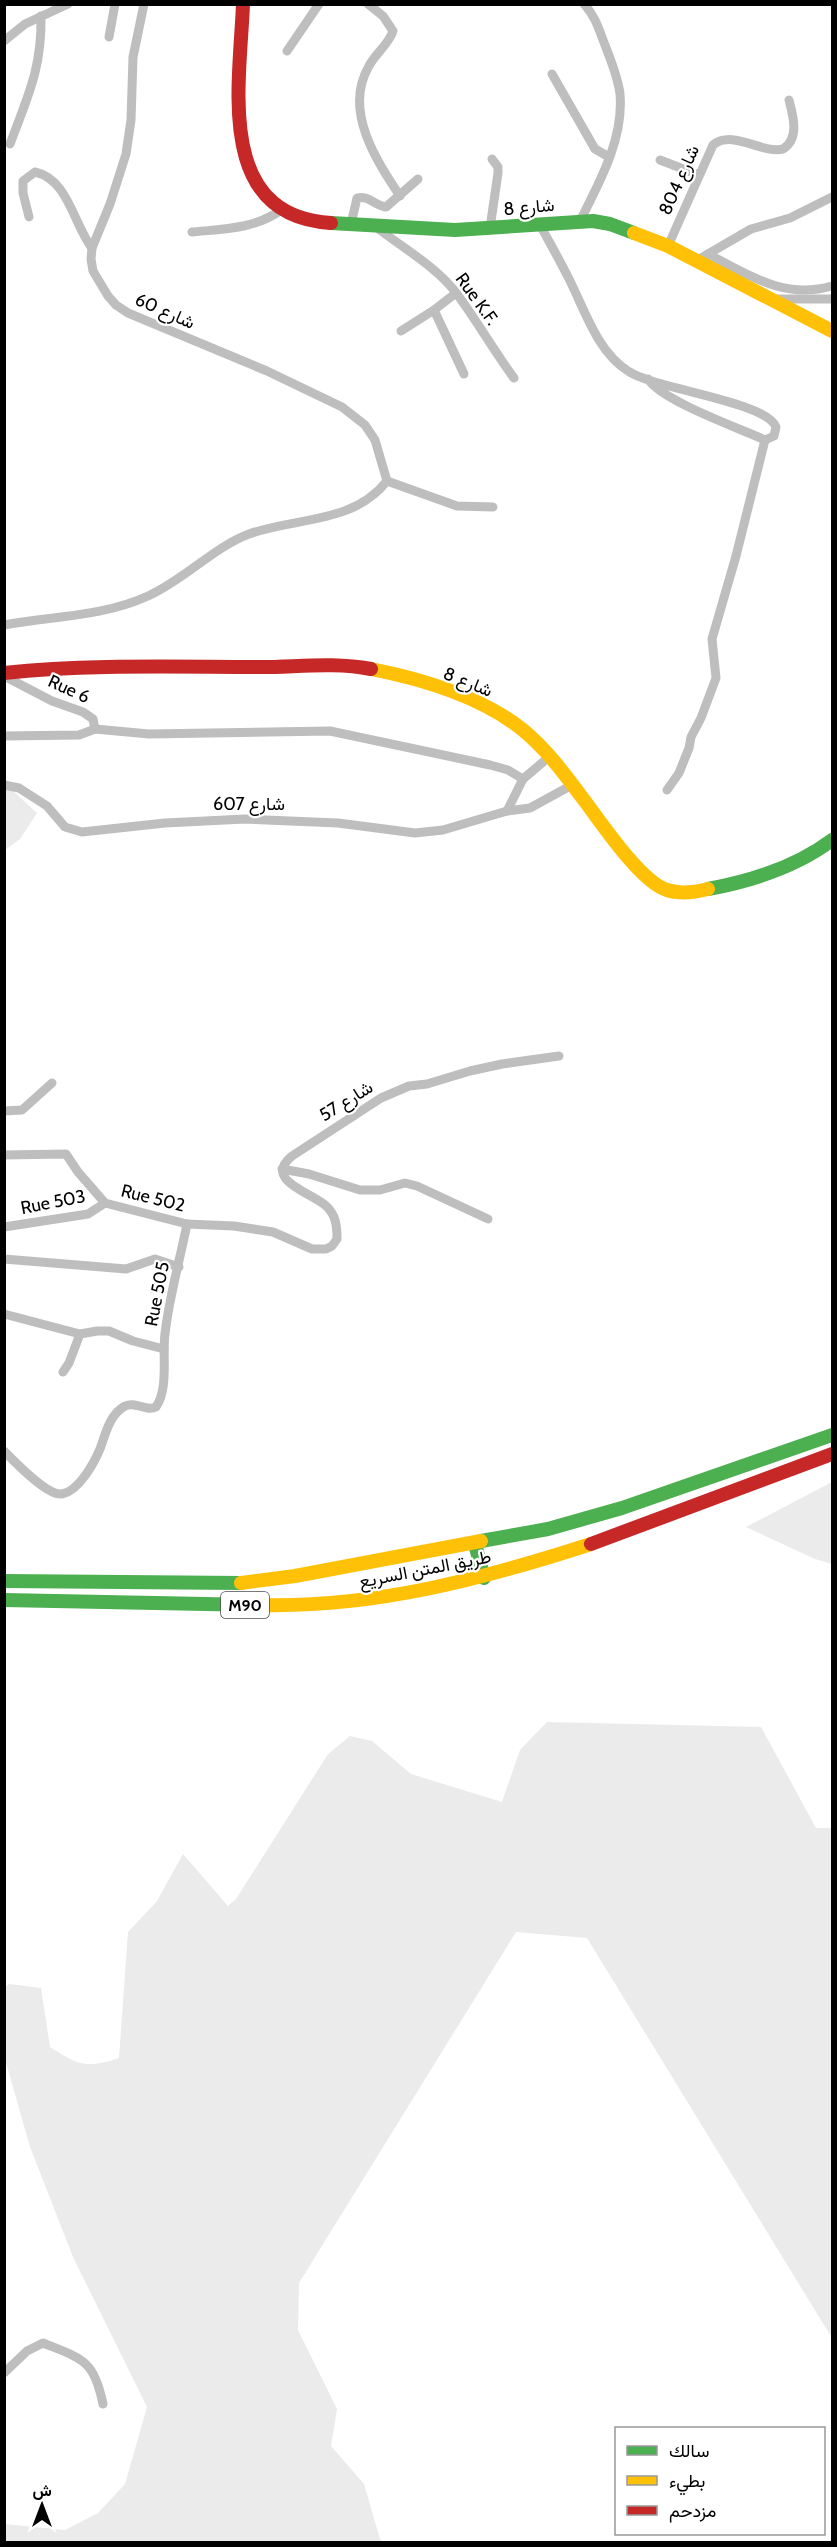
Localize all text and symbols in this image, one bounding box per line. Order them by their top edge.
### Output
street label: شارع 804 [654,142,705,219]
street label: شارع 8 [503,194,556,221]
street label: Rue K.F. [451,269,503,329]
street label: شارع 60 [131,288,198,335]
street label: شارع 8 [440,662,496,703]
street label: Rue 6 [45,670,93,708]
street label: شارع 607 [213,793,285,816]
street label: شارع 57 [315,1076,377,1127]
street label: Rue 502 [119,1179,187,1217]
street label: Rue 503 [19,1185,87,1219]
street label: Rue 505 [140,1260,174,1328]
street label: طريق المتن السريع [357,1545,493,1594]
road number: M90 [221,1592,269,1618]
legend [615,2427,825,2535]
text: سالك [669,2440,709,2462]
text: بطيء [669,2470,705,2496]
north arrow [12,2475,72,2535]
text: ش [32,2481,52,2500]
text: مزدحم [669,2500,716,2523]

